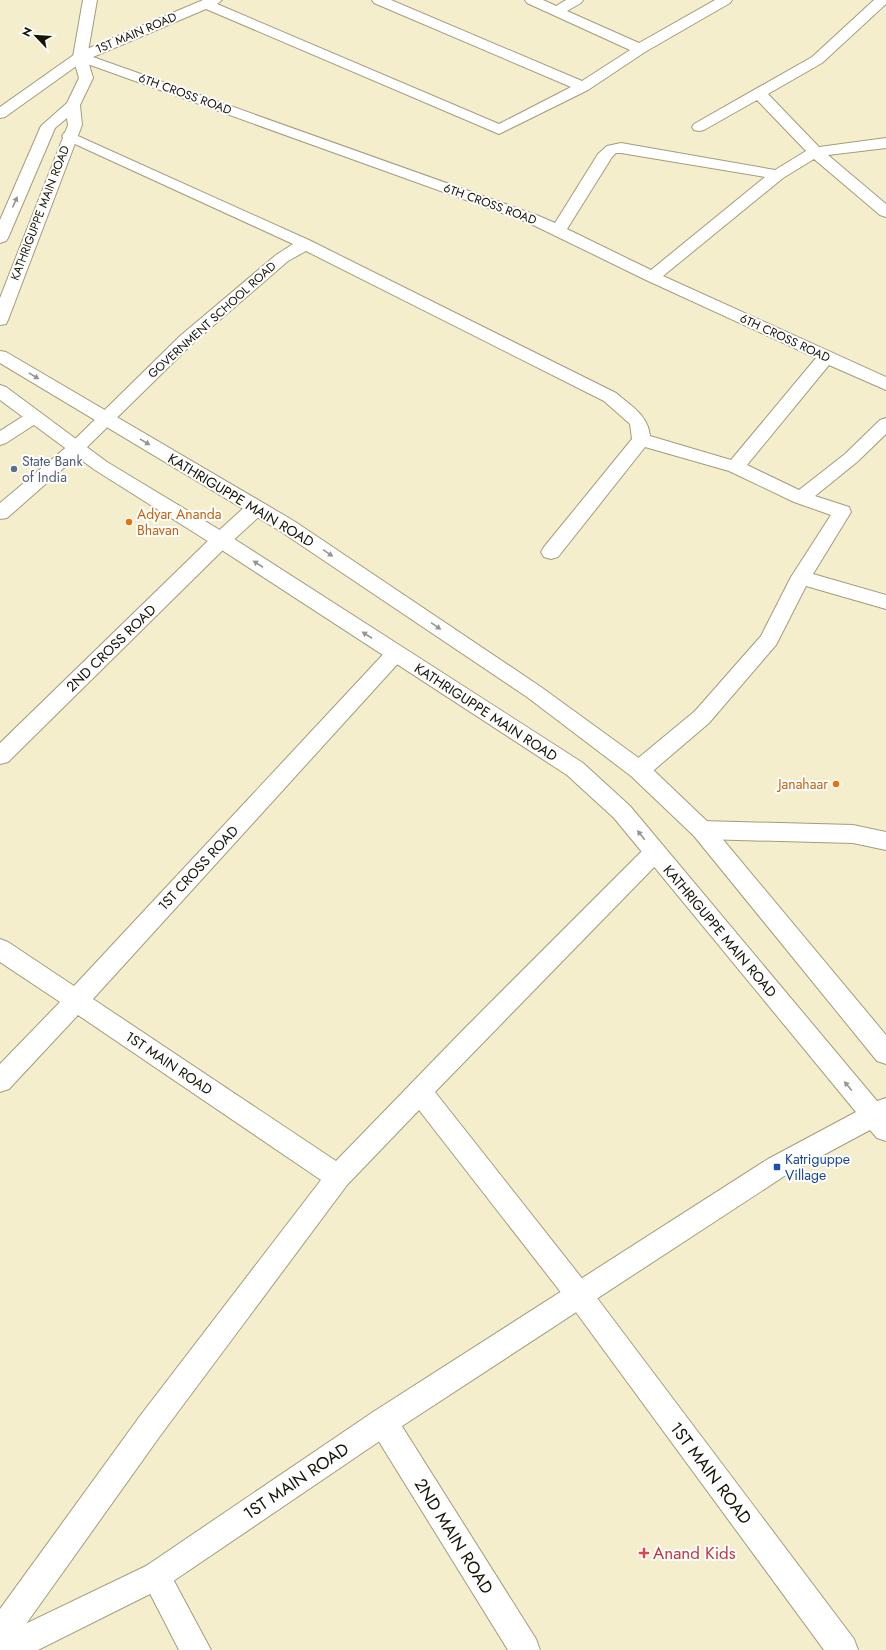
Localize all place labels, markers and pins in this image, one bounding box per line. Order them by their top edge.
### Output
place label: State Bank of India [22,451,83,487]
marker: State Bank of India [9,464,19,474]
place label: Adyar Ananda Bhavan [137,504,222,540]
marker: Adyar Ananda Bhavan [124,517,134,527]
place label: Janahaar [776,774,828,794]
marker: Janahaar [831,779,841,789]
place label: Katriguppe Village [785,1149,850,1185]
marker: Katriguppe Village [772,1162,782,1172]
place label: Anand Kids [653,1541,736,1565]
marker: Anand Kids [638,1547,650,1559]

